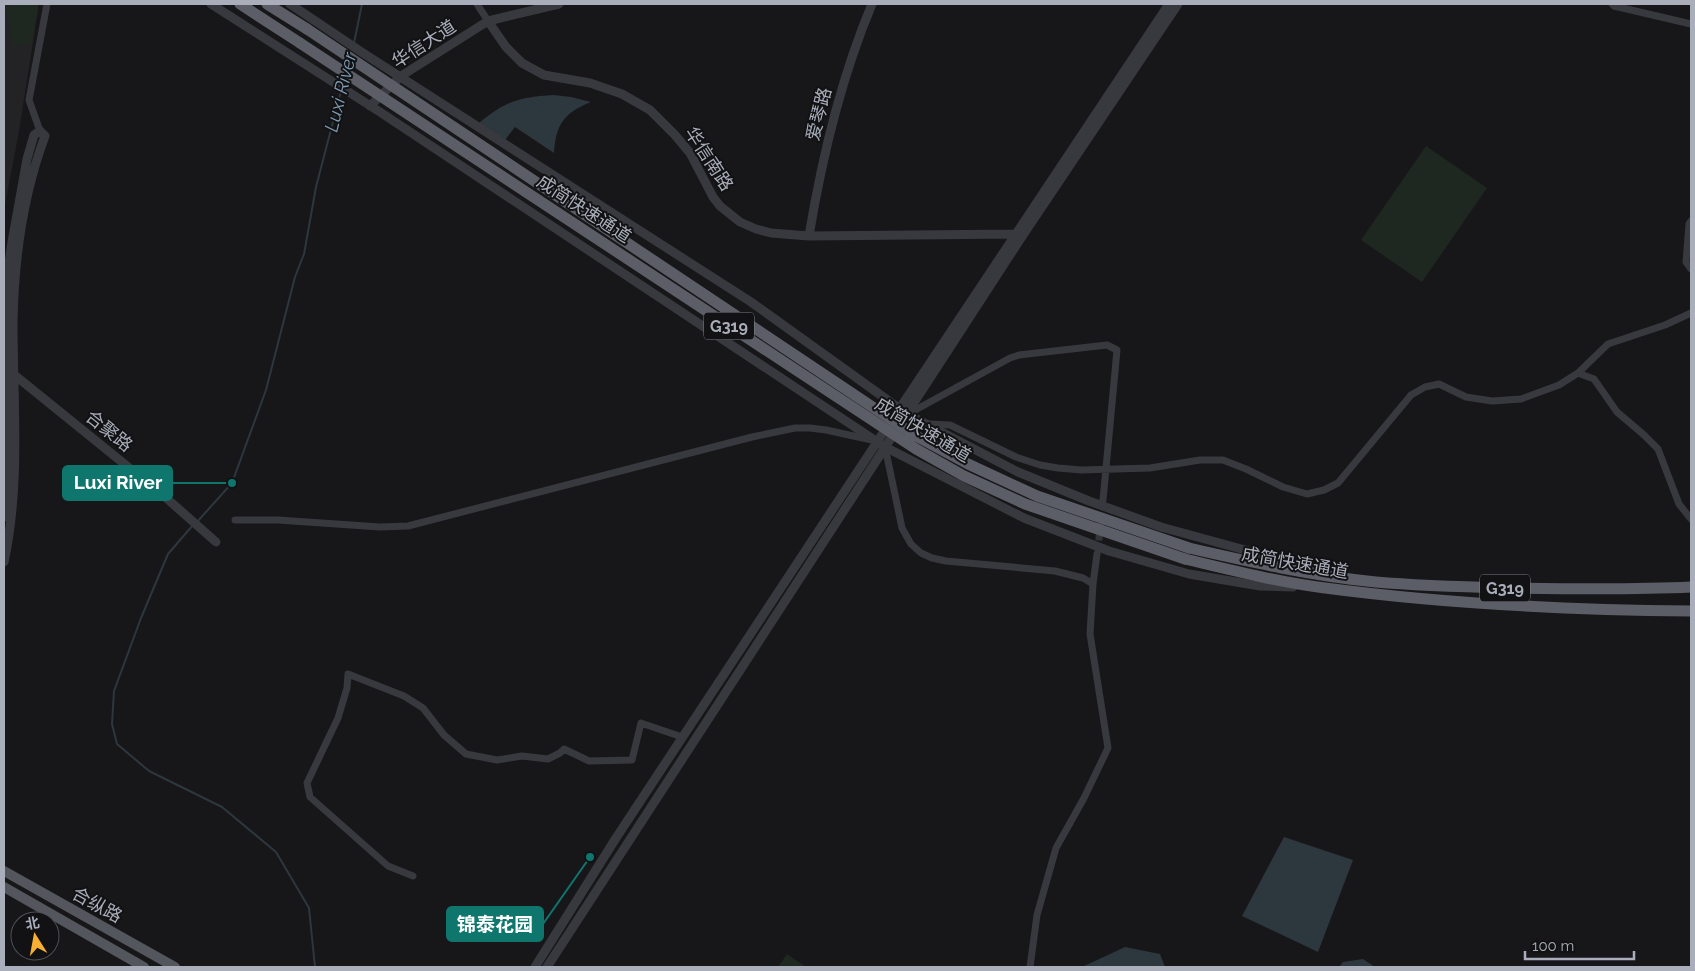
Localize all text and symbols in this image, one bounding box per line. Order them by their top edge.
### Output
street label: 华信大道 [388,15,460,72]
water label: Luxi River [320,49,361,134]
street label: 爱琴路 [802,85,835,143]
street label: 华信南路 [681,123,738,195]
street label: 成简快速通道 [533,170,635,247]
road number: G319 [704,312,754,340]
street label: 成简快速通道 [872,393,975,466]
street label: 合聚路 [82,405,137,456]
callout: Luxi River [63,466,172,500]
text: Luxi River [74,471,163,493]
street label: 成简快速通道 [1240,543,1350,582]
road number: G319 [1480,574,1530,602]
street label: 合纵路 [69,882,126,927]
callout: 锦泰花园 [447,907,543,941]
north arrow [10,911,60,961]
text: 锦泰花园 [457,913,533,935]
text: 北 [24,914,41,932]
scale bar [1525,928,1634,960]
text: 100 m [1532,937,1574,955]

